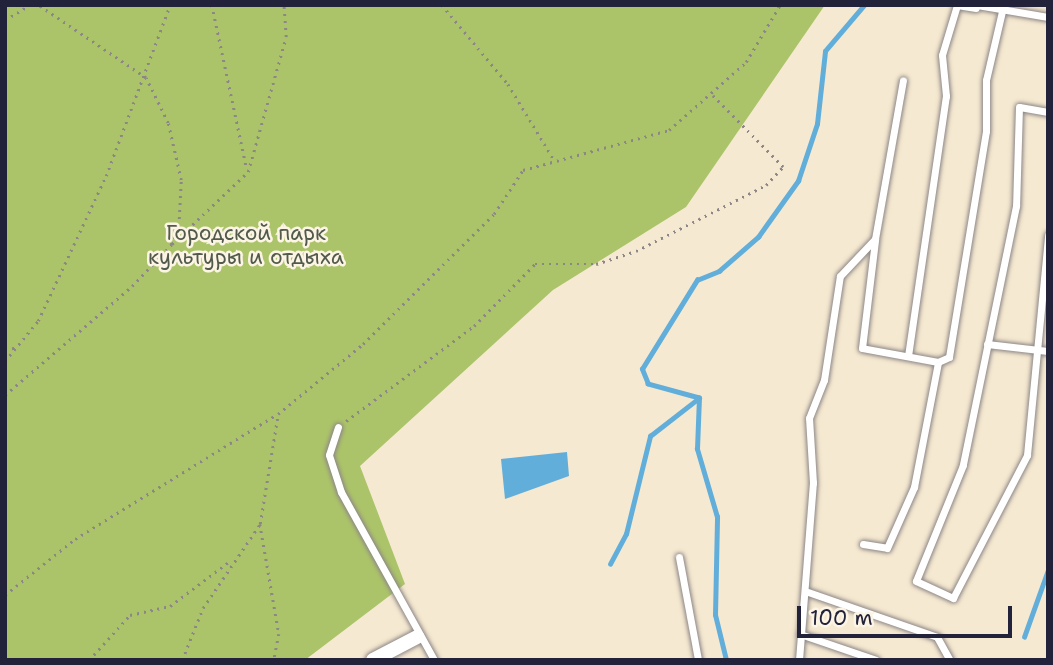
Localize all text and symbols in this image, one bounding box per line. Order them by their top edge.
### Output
park label: Городской парк культуры и отдыха [148,220,344,270]
scale bar [801,592,1016,636]
text: 100 m [810,604,873,632]

